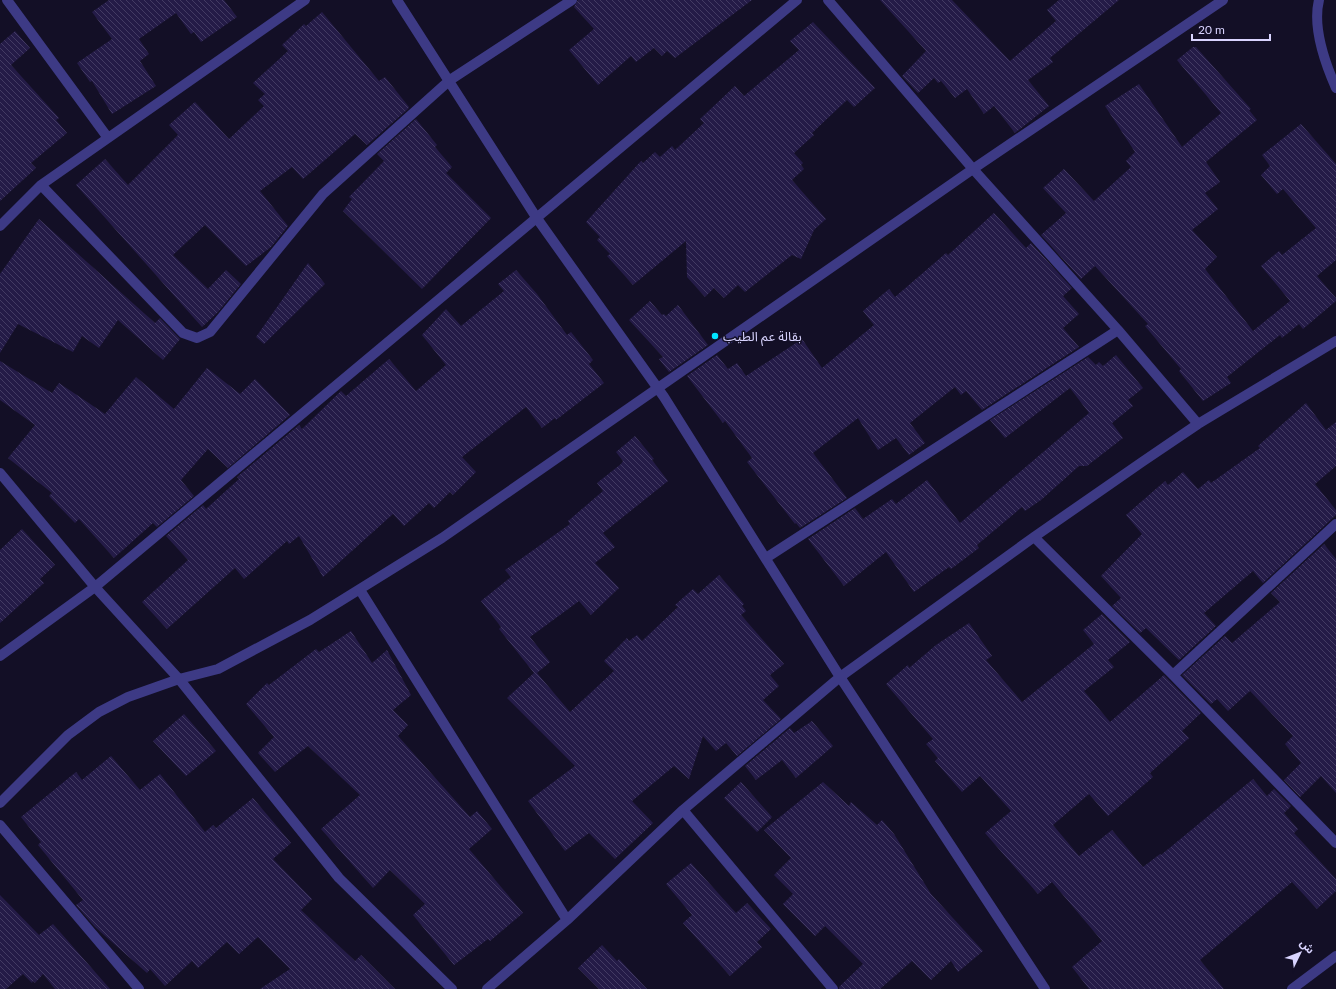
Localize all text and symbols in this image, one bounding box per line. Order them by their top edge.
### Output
scale bar [1192,16,1270,42]
text: 20 m [1198,22,1225,37]
place label: بقالة عم الطيب [723,328,802,347]
marker: بقالة عم الطيب [710,331,720,341]
north arrow [1280,933,1320,973]
text: ش [1297,936,1318,956]

